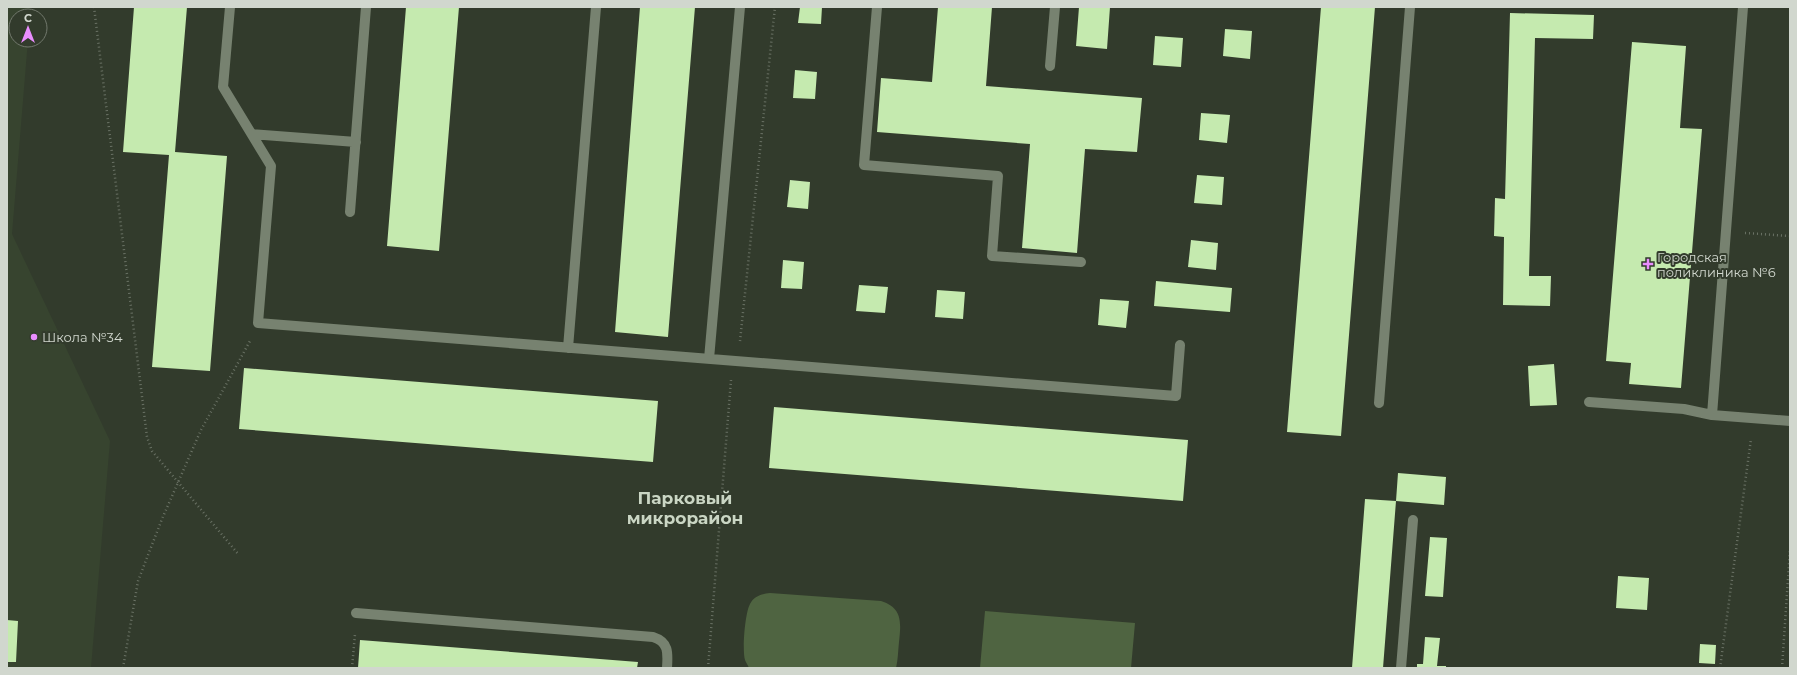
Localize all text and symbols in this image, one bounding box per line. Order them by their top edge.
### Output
north arrow [8,8,48,48]
text: С [24,11,32,25]
place label: Городская поликлиника №6 [1657,249,1776,280]
marker: Городская поликлиника №6 [1642,258,1654,270]
place label: Школа №34 [42,329,123,345]
marker: Школа №34 [29,332,39,342]
district label: Парковый микрорайон [627,488,743,528]

